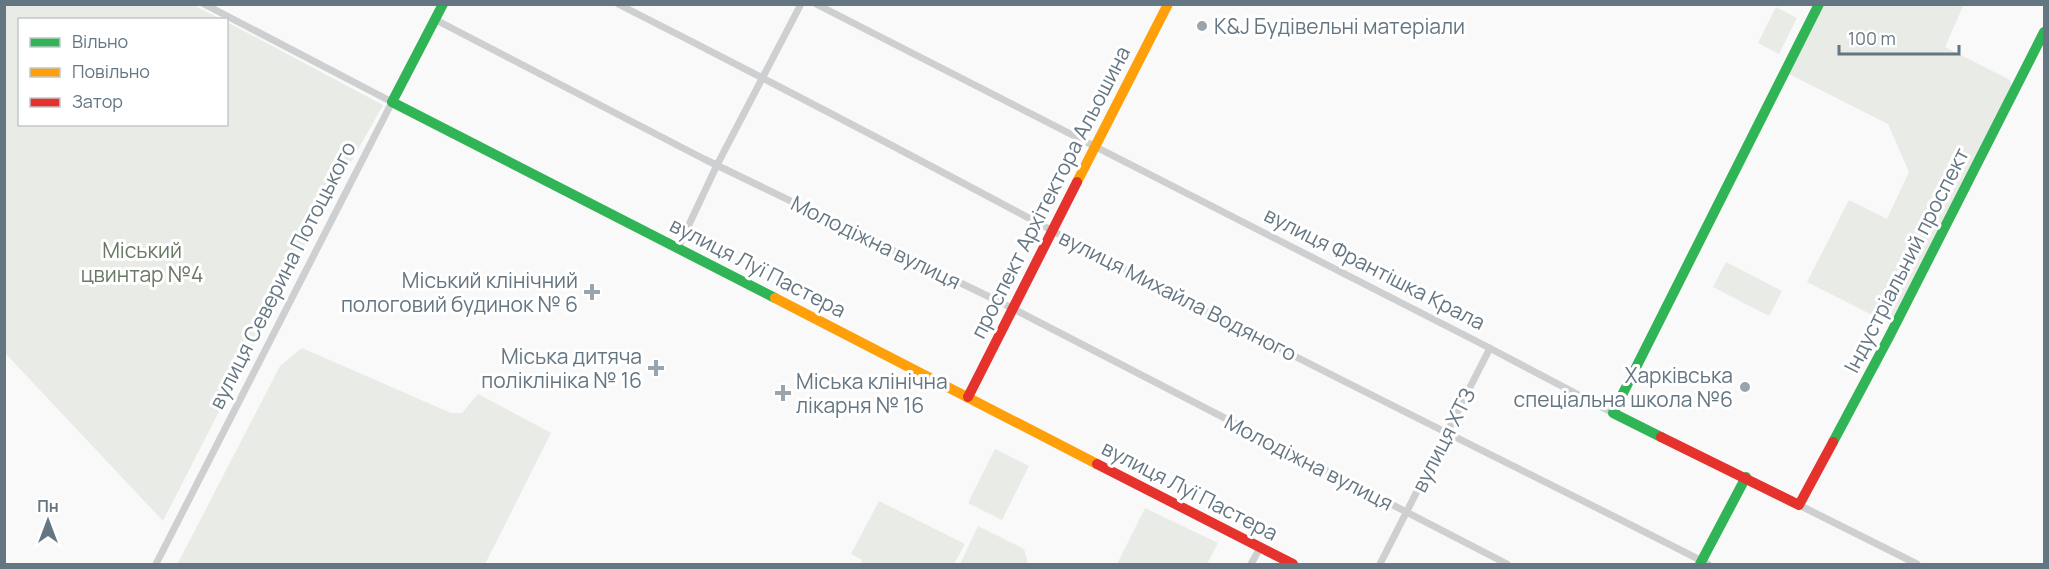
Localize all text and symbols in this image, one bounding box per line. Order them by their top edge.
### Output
place label: K&J Будівельні матеріали [1214,12,1465,40]
legend [18,18,228,126]
scale bar [1839,18,1959,56]
marker: K&J Будівельні матеріали [1195,19,1209,33]
text: 100 m [1848,26,1896,50]
text: Вільно [72,29,128,53]
street label: проспект Архітектора Альошина [964,41,1136,343]
text: Повільно [72,59,150,83]
text: Затор [72,89,123,113]
street label: вулиця Северина Потоцького [202,137,362,413]
street label: Індустріальний проспект [1837,143,1975,377]
street label: Молодіжна вулиця [786,189,966,295]
street label: вулиця Франтішка Крала [1260,200,1490,336]
street label: вулиця Луї Пастера [665,210,851,324]
street label: вулиця Михайла Водяного [1055,223,1301,367]
park label: Міський цвинтар №4 [81,236,203,288]
place label: Міський клінічний пологовий будинок № 6 [341,266,578,318]
marker: Міський клінічний пологовий будинок № 6 [583,283,601,301]
place label: Міська дитяча поліклініка № 16 [481,342,642,394]
marker: Міська дитяча поліклініка № 16 [647,359,665,377]
place label: Харківська спеціальна школа №6 [1514,361,1733,413]
place label: Міська клінічна лікарня № 16 [796,367,948,419]
marker: Харківська спеціальна школа №6 [1738,380,1752,394]
street label: вулиця ХТЗ [1405,383,1481,497]
marker: Міська клінічна лікарня № 16 [774,384,792,402]
street label: Молодіжна вулиця [1220,407,1398,517]
street label: вулиця Луї Пастера [1097,433,1283,547]
north arrow [18,491,78,551]
text: Пн [37,495,59,517]

